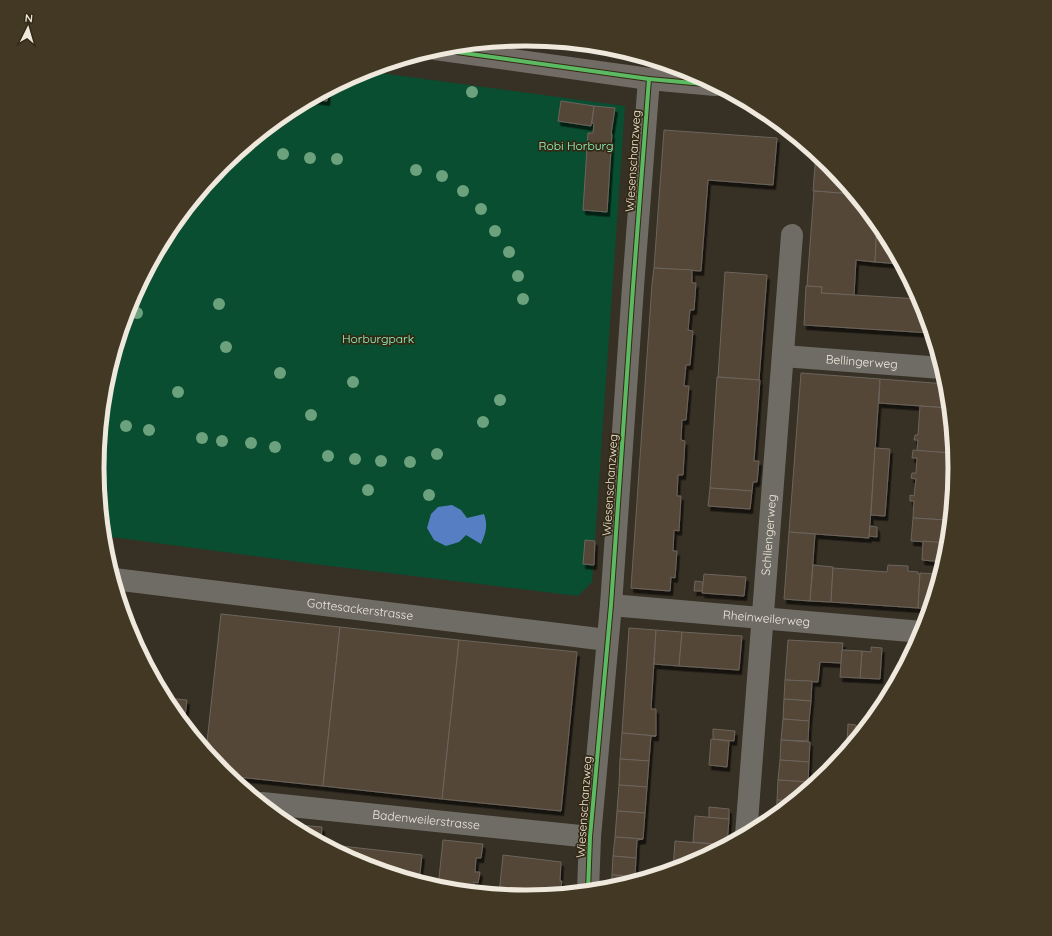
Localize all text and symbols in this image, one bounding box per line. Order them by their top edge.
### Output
north arrow [8,8,48,48]
text: N [24,11,34,25]
street label: Wiesenschanzweg [621,109,644,212]
park label: Robi Horburg [539,138,613,153]
park label: Horburgpark [342,331,414,346]
street label: Bellingerweg [825,351,898,372]
street label: Wiesenschanzweg [598,433,621,536]
street label: Schliengerweg [758,494,779,576]
street label: Gottesackerstrasse [306,595,414,623]
street label: Rheinweilerweg [722,607,811,629]
street label: Wiesenschanzweg [572,755,595,858]
street label: Badenweilerstrasse [372,806,481,833]

